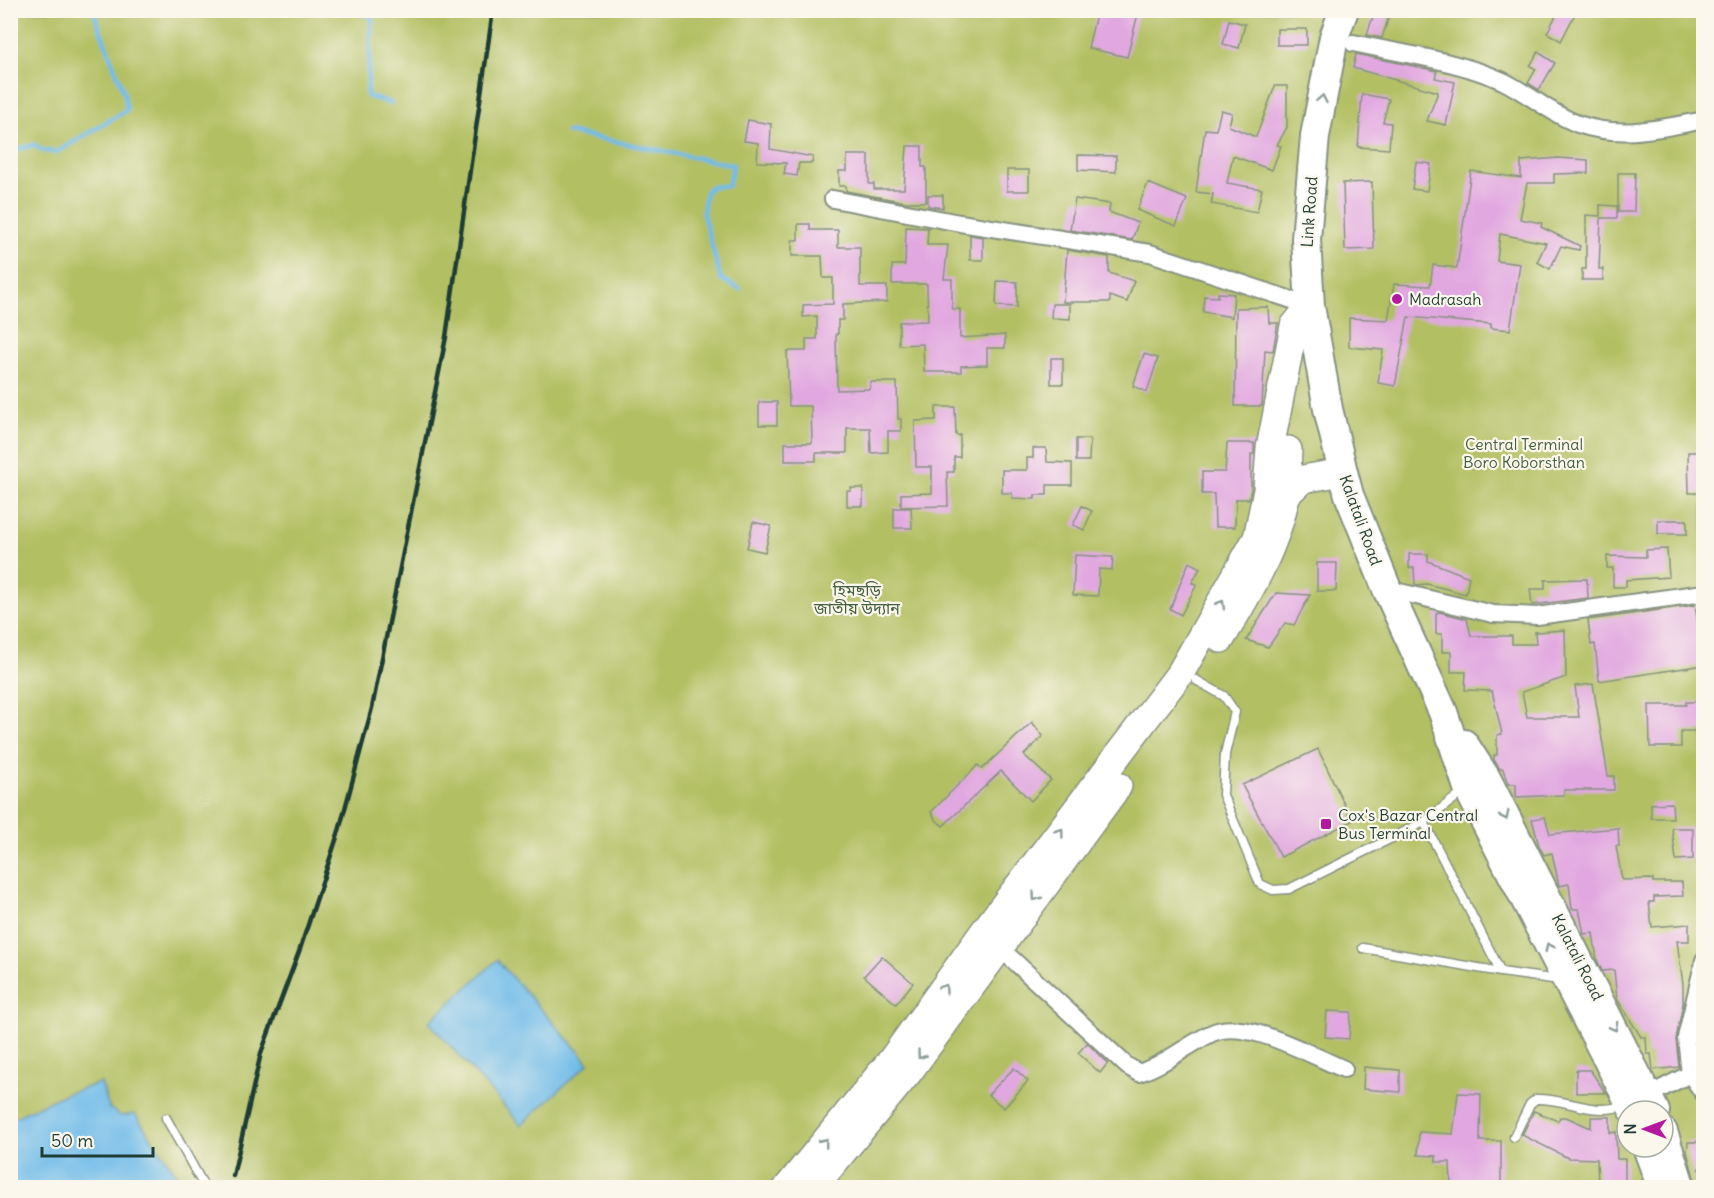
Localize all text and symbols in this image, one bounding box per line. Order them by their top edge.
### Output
one-way arrow [1315,95,1328,105]
street label: Link Road [1297,176,1321,248]
place label: Madrasah [1409,289,1481,309]
marker: Madrasah [1390,292,1404,306]
park label: Central Terminal Boro Koborsthan [1463,434,1585,472]
street label: Kalatali Road [1335,472,1387,568]
park label: হিমছড়ি জাতীয় উদ্যান [813,580,900,618]
one-way arrow [1213,600,1225,610]
place label: Cox's Bazar Central Bus Terminal [1338,805,1478,843]
one-way arrow [1498,810,1510,821]
marker: Cox's Bazar Central Bus Terminal [1319,817,1333,831]
one-way arrow [1053,827,1064,838]
one-way arrow [1032,891,1043,902]
street label: Kalatali Road [1548,910,1608,1004]
one-way arrow [1545,942,1557,953]
one-way arrow [937,984,948,995]
one-way arrow [1607,1021,1618,1031]
one-way arrow [917,1049,928,1060]
north arrow [1615,1099,1675,1159]
scale bar [42,1120,153,1158]
text: N [1620,1123,1640,1135]
text: 50 m [51,1129,93,1152]
one-way arrow [817,1138,828,1149]

